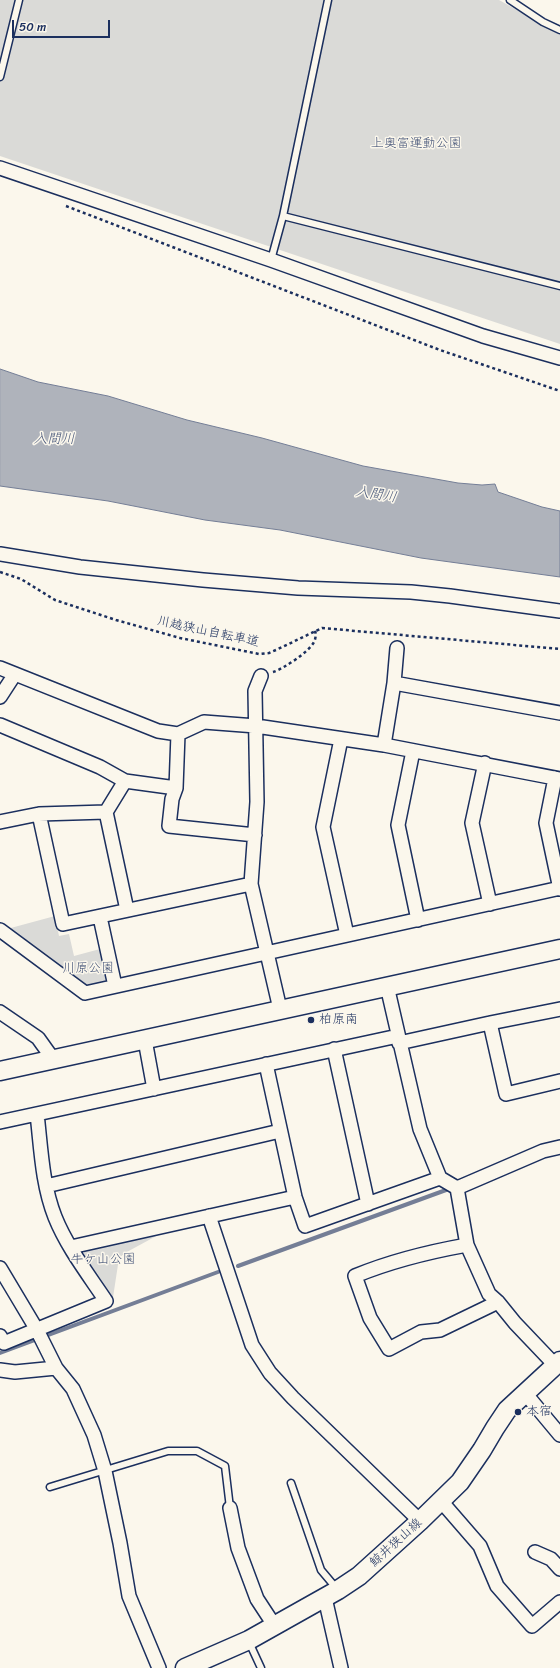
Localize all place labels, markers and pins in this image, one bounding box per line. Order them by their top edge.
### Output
place label: 柏原南 [319,1012,358,1028]
marker: 柏原南 [306,1015,316,1025]
place label: 本宿 [526,1404,552,1420]
marker: 本宿 [513,1407,523,1417]

